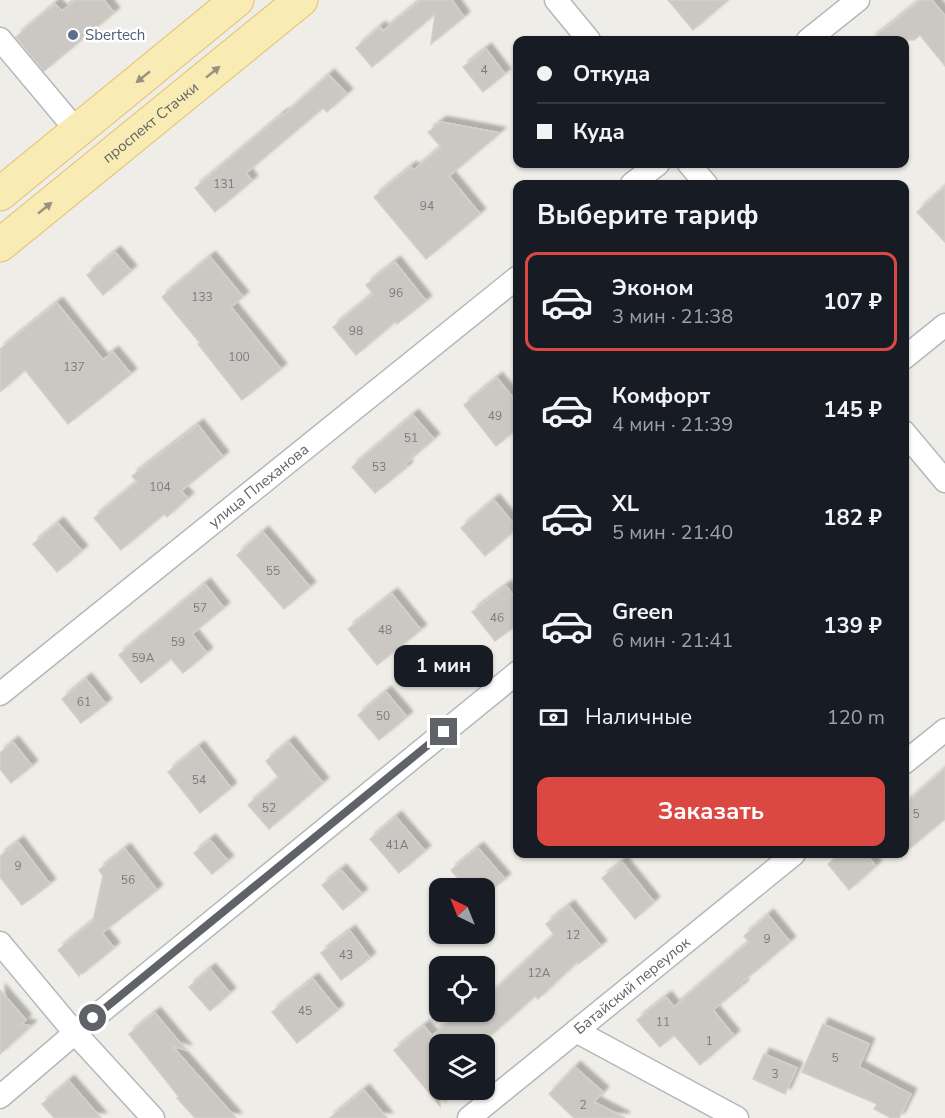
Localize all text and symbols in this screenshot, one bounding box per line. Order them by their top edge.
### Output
place label: Sbertech [85,25,145,45]
marker: Sbertech [66,28,80,42]
text: Откуда [573,59,650,89]
house number: 4 [480,62,488,78]
one-way arrow [205,65,221,78]
one-way arrow [136,70,151,83]
street label: проспект Стачки [98,77,203,168]
text: Куда [573,117,625,147]
house number: 131 [213,176,235,192]
text: Выберите тариф [537,197,759,234]
house number: 94 [420,198,434,214]
one-way arrow [37,202,53,215]
text: Эконом [612,273,694,303]
icon: car [540,275,594,329]
house number: 96 [389,285,403,301]
text: 107 ₽ [823,287,882,317]
house number: 133 [191,289,213,305]
text: 3 мин · 21:38 [612,303,733,330]
house number: 98 [349,323,363,339]
house number: 100 [228,349,250,365]
house number: 137 [63,359,85,375]
text: Комфорт [612,381,710,411]
icon: car [540,383,594,437]
text: 145 ₽ [823,395,882,425]
house number: 49 [488,408,502,424]
text: 4 мин · 21:39 [612,411,733,438]
house number: 51 [404,430,418,446]
street label: улица Плеханова [204,439,313,532]
house number: 53 [372,459,386,475]
house number: 104 [149,479,171,495]
text: XL [612,489,639,519]
icon: car [540,491,594,545]
text: 182 ₽ [823,503,882,533]
text: 5 мин · 21:40 [612,519,733,546]
house number: 55 [266,563,280,579]
text: Green [612,597,673,627]
icon: car [540,599,594,653]
house number: 57 [193,600,207,616]
house number: 46 [490,610,504,626]
text: 139 ₽ [823,611,882,641]
house number: 48 [378,622,392,638]
text: 6 мин · 21:41 [612,627,733,654]
house number: 59 [171,634,185,650]
callout: 1 мин [394,645,494,687]
house number: 59А [131,650,155,666]
text: 1 мин [416,652,471,679]
house number: 61 [77,694,91,710]
icon: cash [537,701,570,734]
text: Наличные [585,702,692,732]
text: 120 m [827,704,885,731]
house number: 50 [376,708,390,724]
route end [430,718,457,745]
house number: 54 [192,772,206,788]
button: Заказать [537,777,885,846]
house number: 52 [262,800,276,816]
house number: 5 [912,806,920,822]
house number: 41А [385,837,409,853]
house number: 9 [14,858,22,874]
house number: 56 [121,872,135,888]
north arrow [429,878,495,944]
map controls [429,878,495,1100]
house number: 12 [566,927,580,943]
house number: 9 [763,931,771,947]
street label: Батайский переулок [570,932,694,1039]
house number: 43 [339,947,353,963]
button: locate [429,956,495,1022]
house number: 12А [527,965,551,981]
house number: 45 [298,1003,312,1019]
route start [79,1004,106,1031]
house number: 11 [656,1014,670,1030]
house number: 1 [705,1033,713,1049]
button: layers [429,1034,495,1100]
house number: 5 [831,1050,839,1066]
house number: 3 [771,1066,779,1082]
house number: 2 [579,1097,587,1113]

